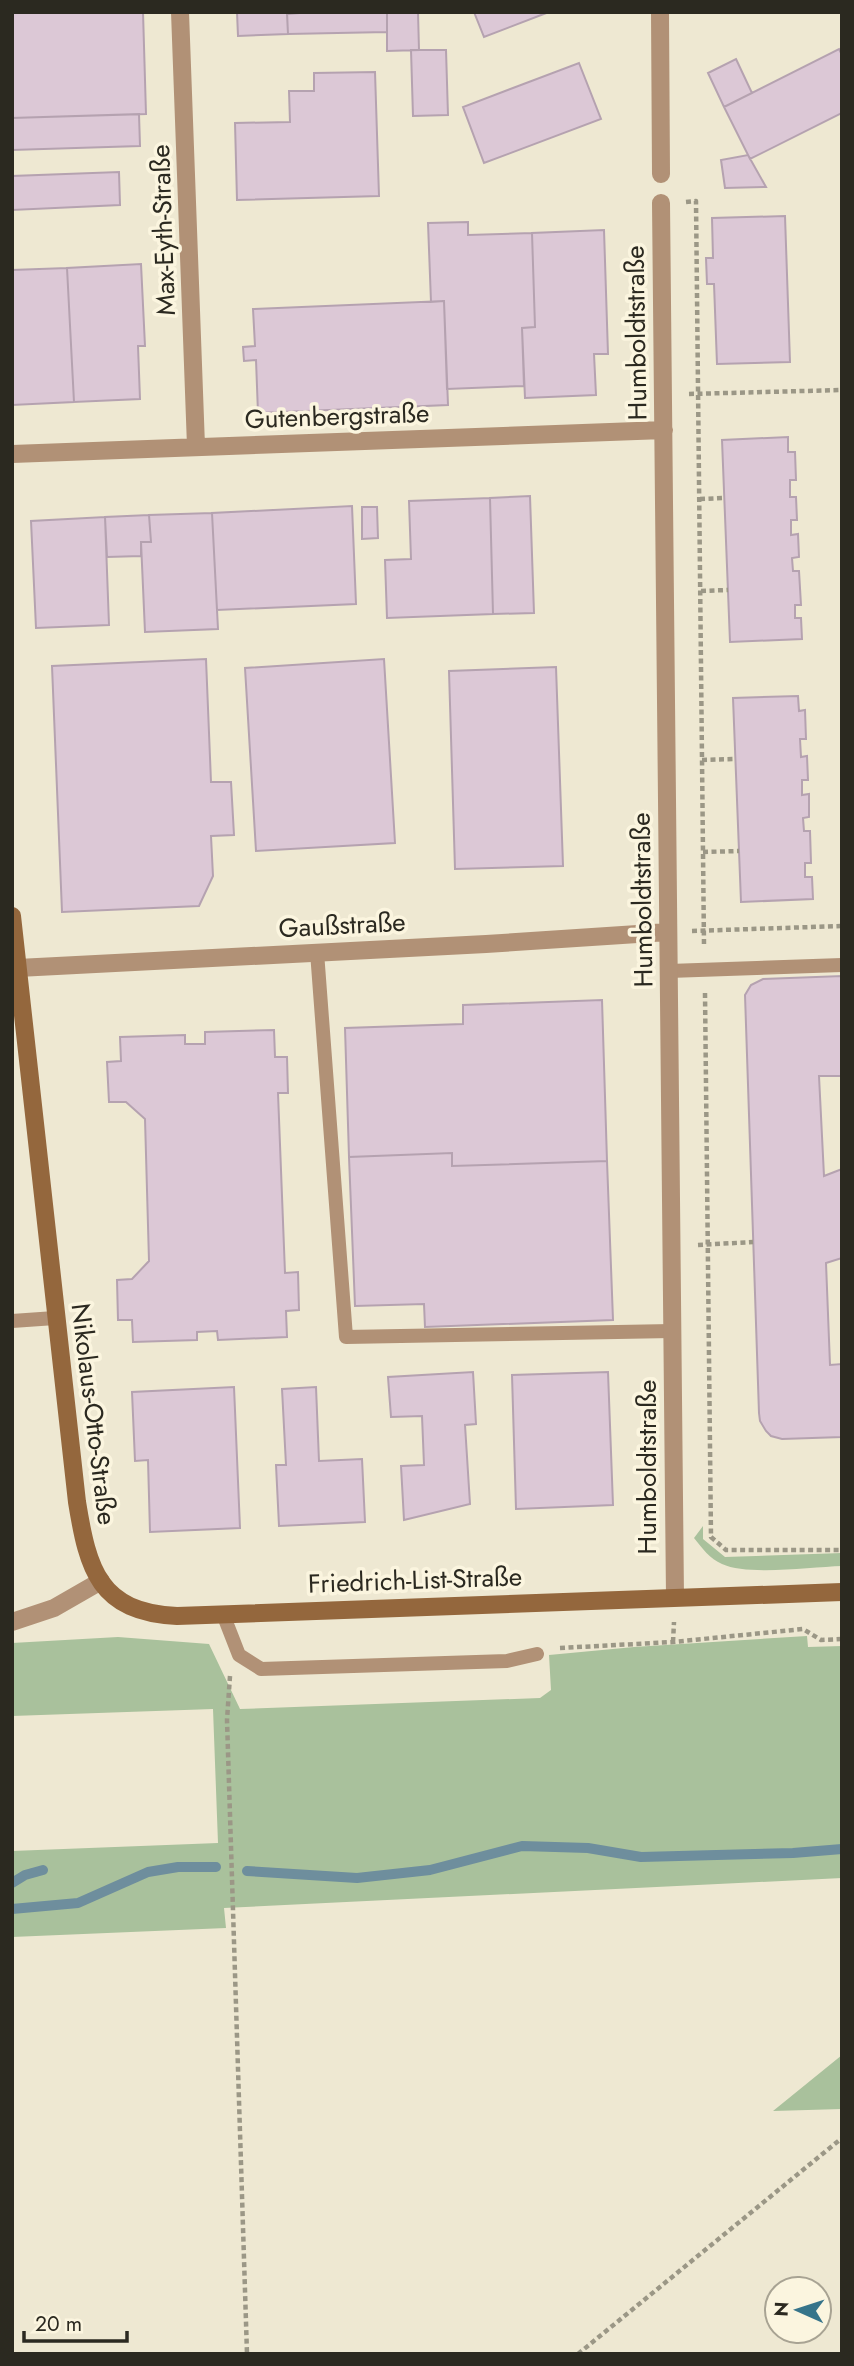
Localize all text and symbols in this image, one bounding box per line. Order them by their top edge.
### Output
street label: Max-Eyth-Straße [141,144,185,316]
street label: Humboldtstraße [615,245,657,421]
street label: Gutenbergstraße [244,394,430,438]
street label: Humboldtstraße [621,812,663,988]
street label: Gaußstraße [277,903,407,947]
street label: Nikolaus-Otto-Straße [62,1301,126,1527]
street label: Humboldtstraße [628,1380,666,1554]
street label: Friedrich-List-Straße [307,1557,523,1603]
north arrow [763,2275,833,2345]
scale bar [24,2300,128,2344]
text: N [768,2301,795,2317]
text: 20 m [35,2309,82,2339]

